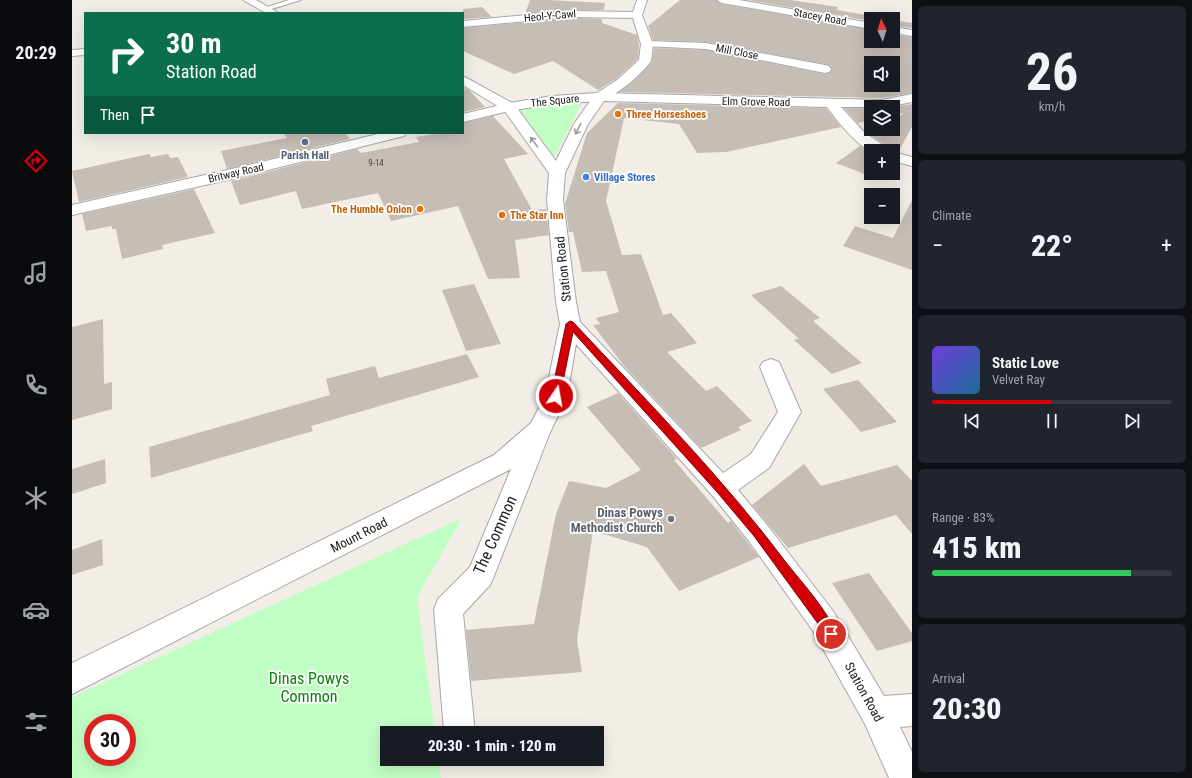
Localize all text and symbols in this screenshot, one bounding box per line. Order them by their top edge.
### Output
street label: Stacey Road [792,6,848,28]
street label: Heol-Y-Cawl [523,7,577,25]
north arrow [864,12,900,48]
map controls [864,12,900,224]
text: 30 m [166,27,222,60]
icon: right [100,28,152,80]
text: 20:29 [15,42,57,63]
street label: Mill Close [715,42,759,62]
text: 26 [1026,42,1078,103]
button: sound [864,56,900,92]
text: Station Road [166,61,257,82]
street label: The Square [530,92,580,110]
street label: Elm Grove Road [722,95,790,109]
text: km/h [1039,99,1065,114]
button: layers [864,100,900,136]
icon: arrive [137,104,159,126]
text: Then [100,106,129,124]
place label: Three Horseshoes [626,108,706,121]
marker: Three Horseshoes [613,109,623,119]
one-way arrow [574,123,582,135]
marker: Parish Hall [300,137,310,147]
one-way arrow [530,137,538,148]
button: + [864,144,900,180]
icon: directions [22,147,50,175]
place label: Parish Hall [281,149,329,162]
house number: 9-14 [368,158,384,168]
street label: Britway Road [207,160,265,186]
place label: Village Stores [594,171,656,184]
marker: Village Stores [581,172,591,182]
button: − [864,188,900,224]
place label: The Humble Onion [331,203,412,216]
marker: The Humble Onion [415,204,425,214]
text: Climate [932,208,971,223]
place label: The Star Inn [510,209,564,222]
marker: The Star Inn [497,210,507,220]
text: 22° [1031,228,1073,263]
text: − [932,233,943,258]
text: + [1161,233,1172,258]
street label: Station Road [552,236,574,302]
icon: music [22,259,50,287]
text: Static Love [992,354,1059,372]
icon: phone [22,371,50,399]
text: Velvet Ray [992,372,1045,387]
position arrow [535,375,577,417]
icon: previous [961,410,983,432]
icon: pause [1041,410,1063,432]
icon: next [1121,410,1143,432]
icon: climate [22,484,50,512]
street label: The Common [469,493,521,577]
place label: Dinas Powys Methodist Church [571,505,663,535]
text: Range · 83% [932,510,994,525]
street label: Mount Road [328,514,390,556]
marker: Dinas Powys Methodist Church [666,514,676,524]
text: 415 km [932,530,1021,565]
icon: car [22,596,50,624]
pin [814,617,848,651]
icon: arrive [820,623,842,645]
street label: Station Road [842,660,886,724]
park label: Dinas Powys Common [269,669,349,706]
text: Arrival [932,671,965,686]
text: 20:30 [932,691,1001,726]
icon: filters [22,708,50,736]
speed limit sign: 30 [84,714,136,766]
text: 20:30 · 1 min · 120 m [428,737,556,755]

